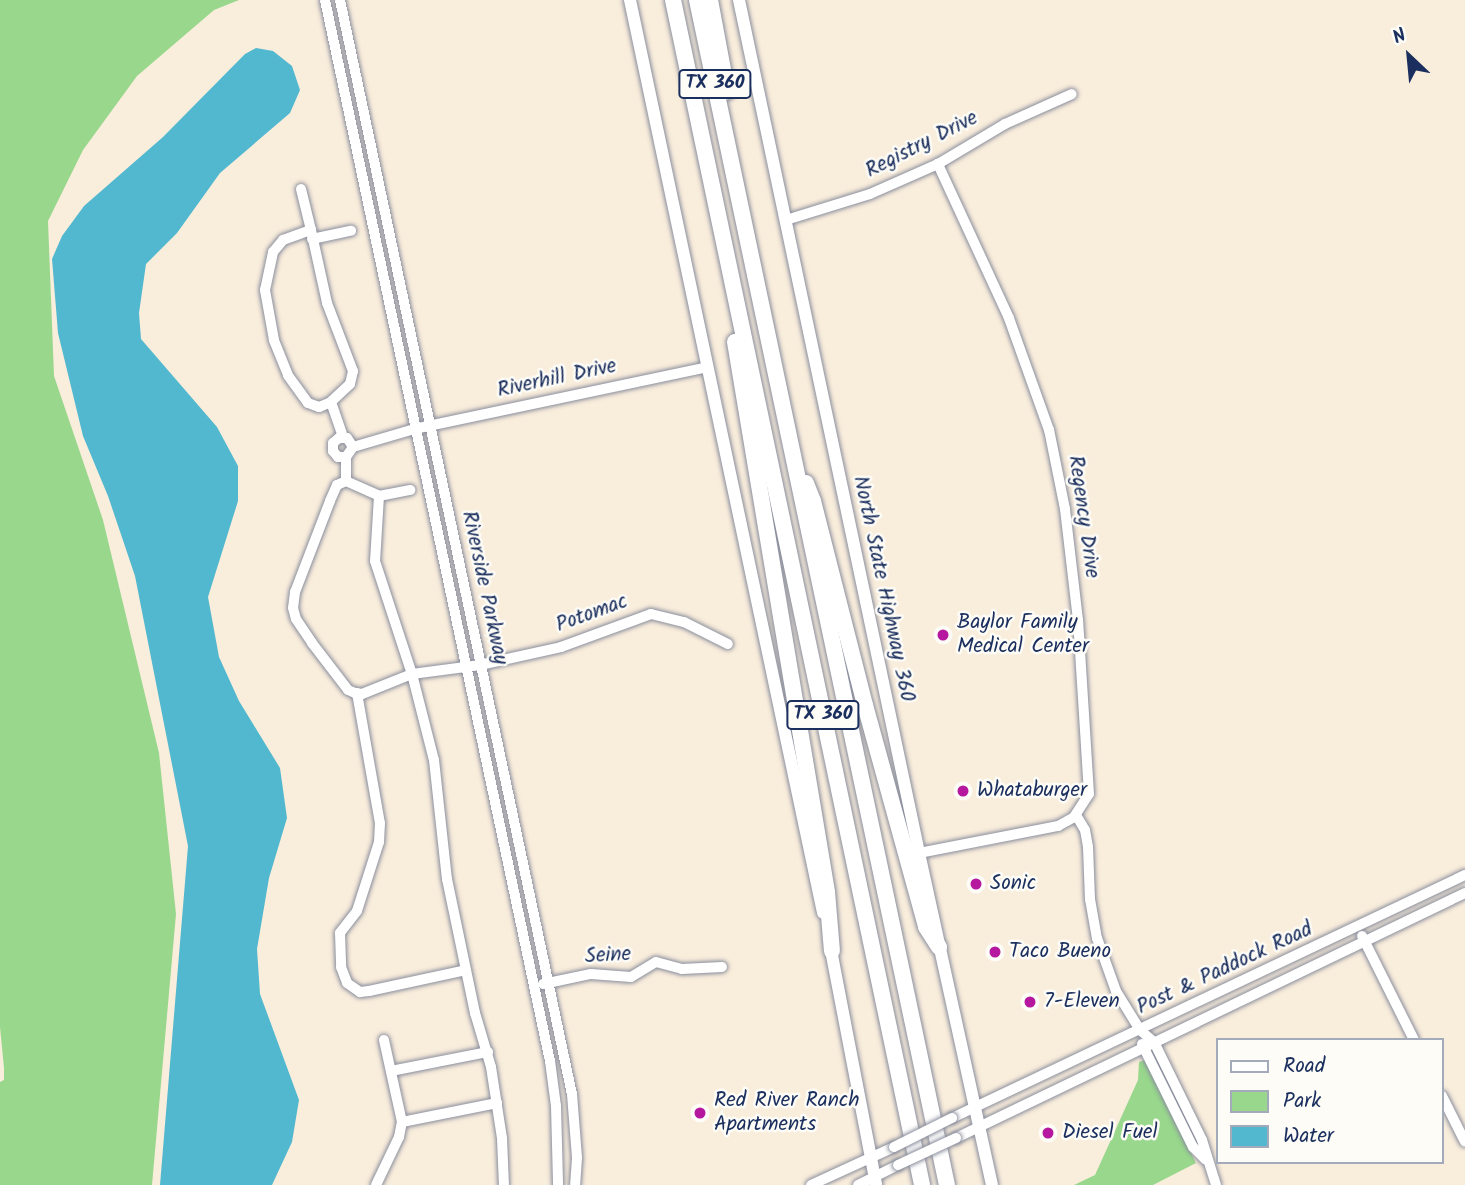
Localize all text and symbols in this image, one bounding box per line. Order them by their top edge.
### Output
north arrow [1374,21,1444,91]
text: N [1388,21,1412,53]
road number: TX 360 [678,68,752,100]
street label: Registry Drive [862,106,982,184]
street label: Riverhill Drive [495,354,619,404]
street label: Regency Drive [1062,454,1104,580]
street label: North State Highway 360 [847,474,919,704]
street label: Riverside Parkway [455,509,513,667]
street label: Potomac [553,589,631,639]
place label: Baylor Family Medical Center [957,610,1089,660]
marker: Baylor Family Medical Center [935,627,951,643]
road number: TX 360 [786,700,860,730]
place label: Whataburger [977,778,1087,804]
marker: Whataburger [955,783,971,799]
place label: Sonic [990,871,1036,897]
marker: Sonic [968,876,984,892]
street label: Post & Paddock Road [1133,917,1317,1021]
place label: Taco Bueno [1009,939,1111,965]
street label: Seine [584,942,632,970]
marker: Taco Bueno [987,944,1003,960]
place label: 7-Eleven [1044,989,1120,1015]
marker: 7-Eleven [1022,994,1038,1010]
legend [1216,1038,1444,1164]
text: Road [1283,1050,1325,1083]
text: Park [1283,1085,1321,1118]
place label: Red River Ranch Apartments [714,1088,859,1138]
marker: Red River Ranch Apartments [692,1105,708,1121]
place label: Diesel Fuel [1062,1120,1158,1146]
text: Water [1283,1120,1334,1153]
marker: Diesel Fuel [1040,1125,1056,1141]

